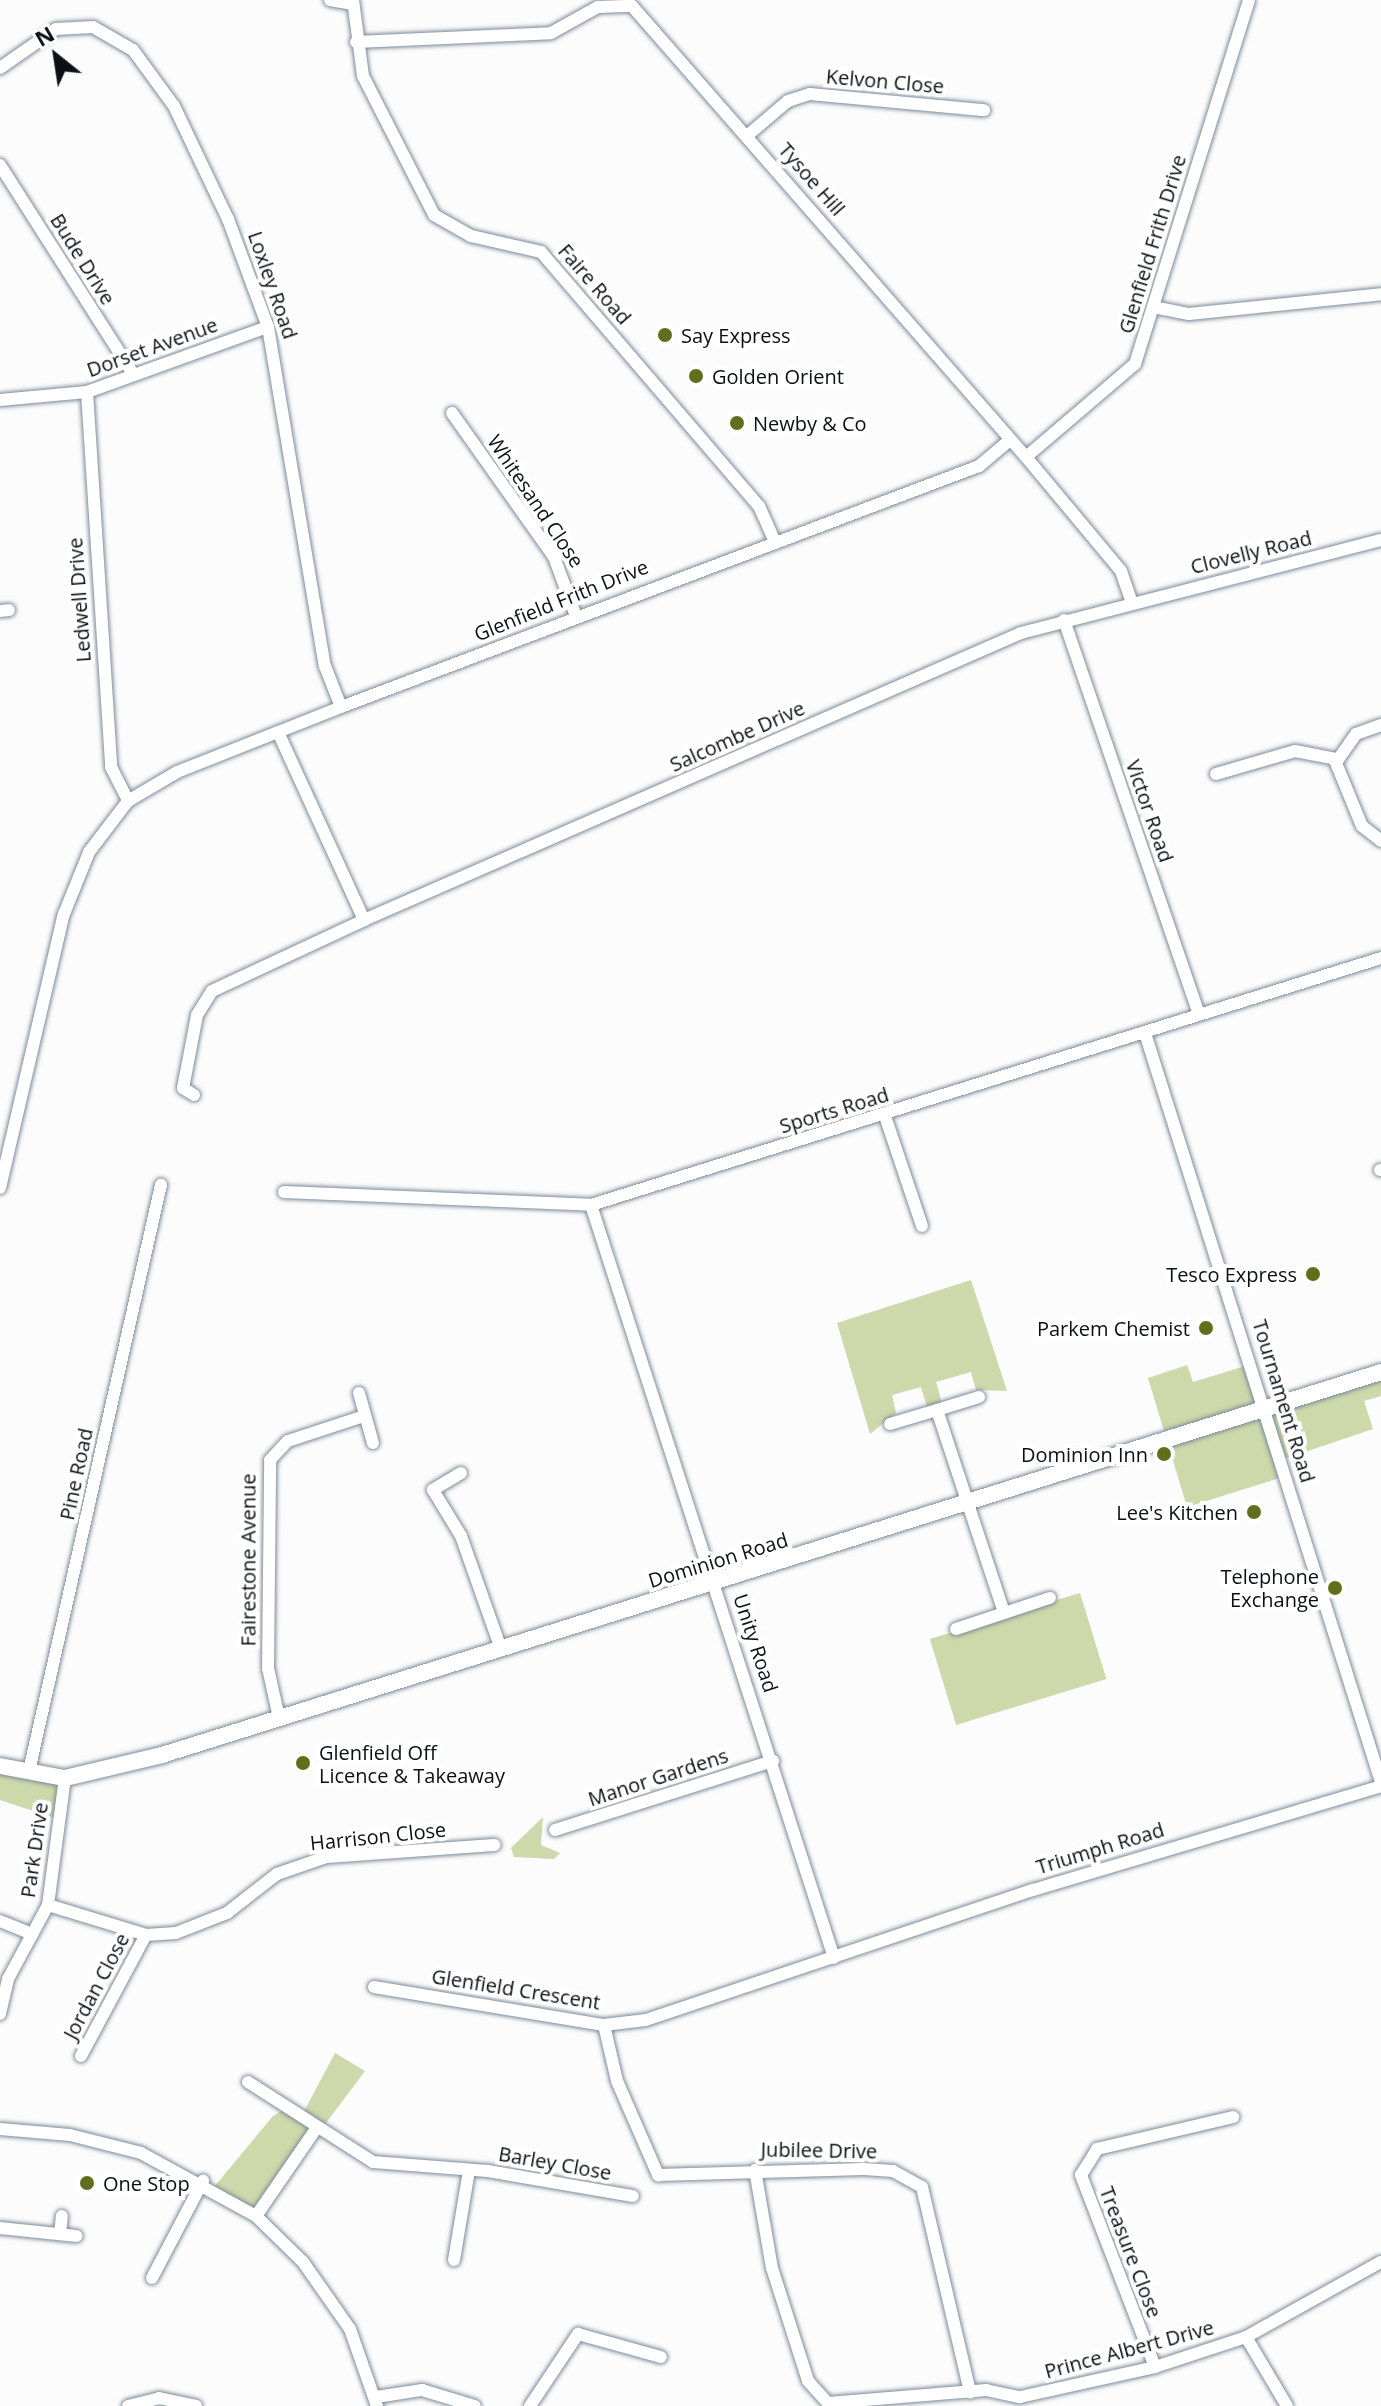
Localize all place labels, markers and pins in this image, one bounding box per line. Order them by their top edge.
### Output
place label: Say Express [681,323,791,347]
marker: Say Express [656,326,674,344]
place label: Golden Orient [712,364,844,388]
marker: Golden Orient [687,367,705,385]
place label: Newby & Co [753,411,867,435]
marker: Newby & Co [728,414,746,432]
place label: Tesco Express [1166,1262,1297,1286]
marker: Tesco Express [1304,1265,1322,1283]
place label: Parkem Chemist [1037,1316,1190,1340]
marker: Parkem Chemist [1197,1319,1215,1337]
place label: Dominion Inn [1021,1442,1148,1466]
marker: Dominion Inn [1155,1445,1173,1463]
place label: Lee's Kitchen [1116,1500,1238,1524]
marker: Lee's Kitchen [1245,1503,1263,1521]
place label: Telephone Exchange [1220,1564,1319,1611]
marker: Telephone Exchange [1326,1579,1344,1597]
place label: Glenfield Off Licence & Takeaway [319,1740,505,1787]
marker: Glenfield Off Licence & Takeaway [294,1754,312,1772]
place label: One Stop [103,2171,190,2195]
marker: One Stop [78,2174,96,2192]

